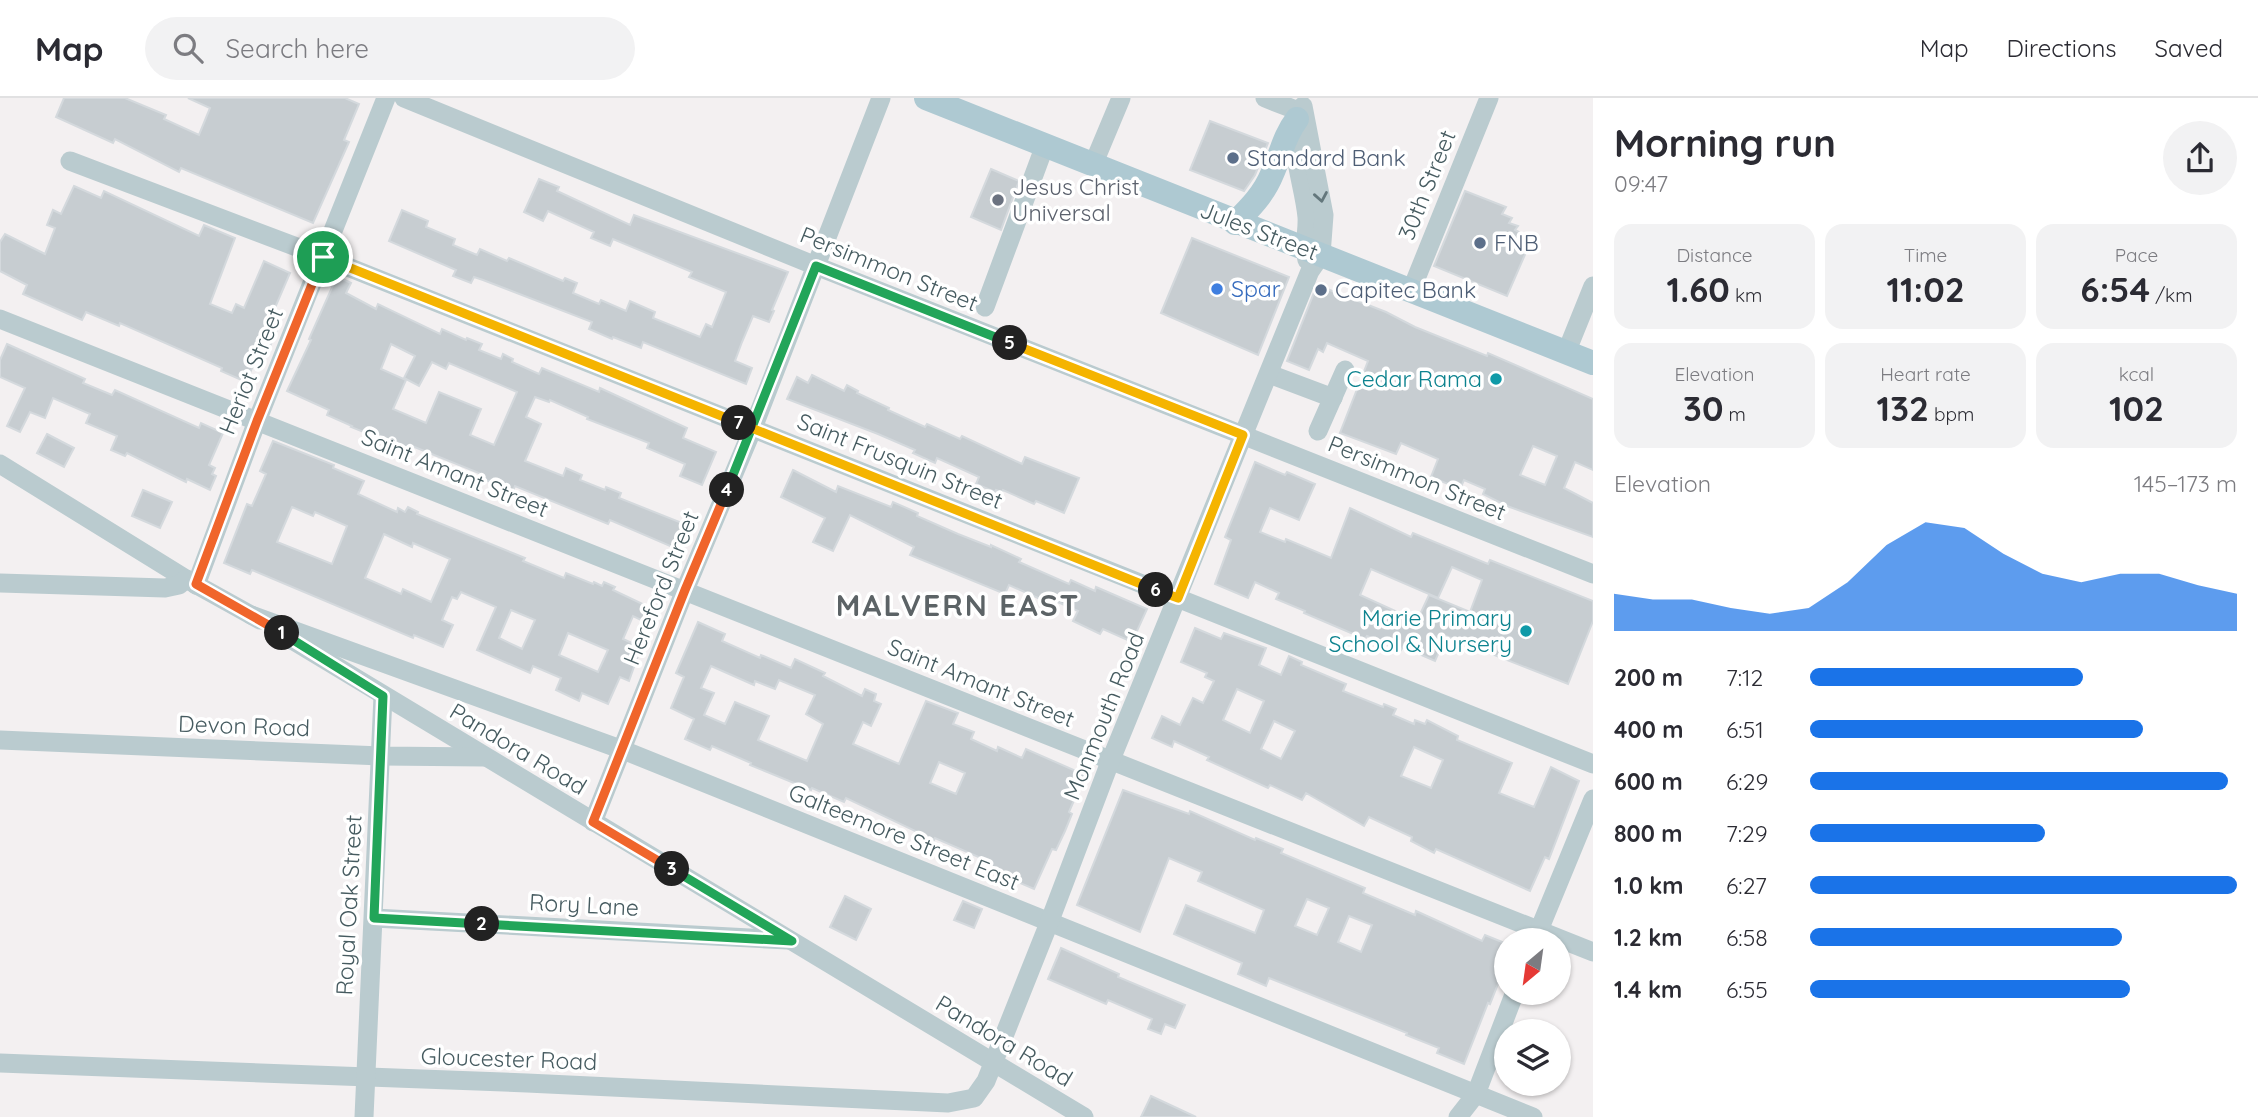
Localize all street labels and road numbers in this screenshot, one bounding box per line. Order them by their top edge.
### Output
street label: 30th Street [1391,126,1462,244]
street label: Jules Street [1196,195,1323,266]
street label: Persimmon Street [796,220,983,318]
street label: Heriot Street [212,303,289,438]
street label: Saint Frusquin Street [793,406,1007,515]
street label: Saint Amant Street [357,422,553,523]
street label: Persimmon Street [1324,429,1511,527]
street label: Hereford Street [616,506,705,669]
street label: Monmouth Road [1057,628,1150,804]
street label: Saint Amant Street [883,632,1079,733]
street label: Pandora Road [445,696,592,801]
street label: Devon Road [177,709,311,742]
street label: Galteemore Street East [785,777,1024,896]
street label: Royal Oak Street [329,814,368,996]
street label: Rory Lane [528,887,640,922]
street label: Pandora Road [931,988,1078,1093]
street label: Gloucester Road [420,1041,598,1076]

